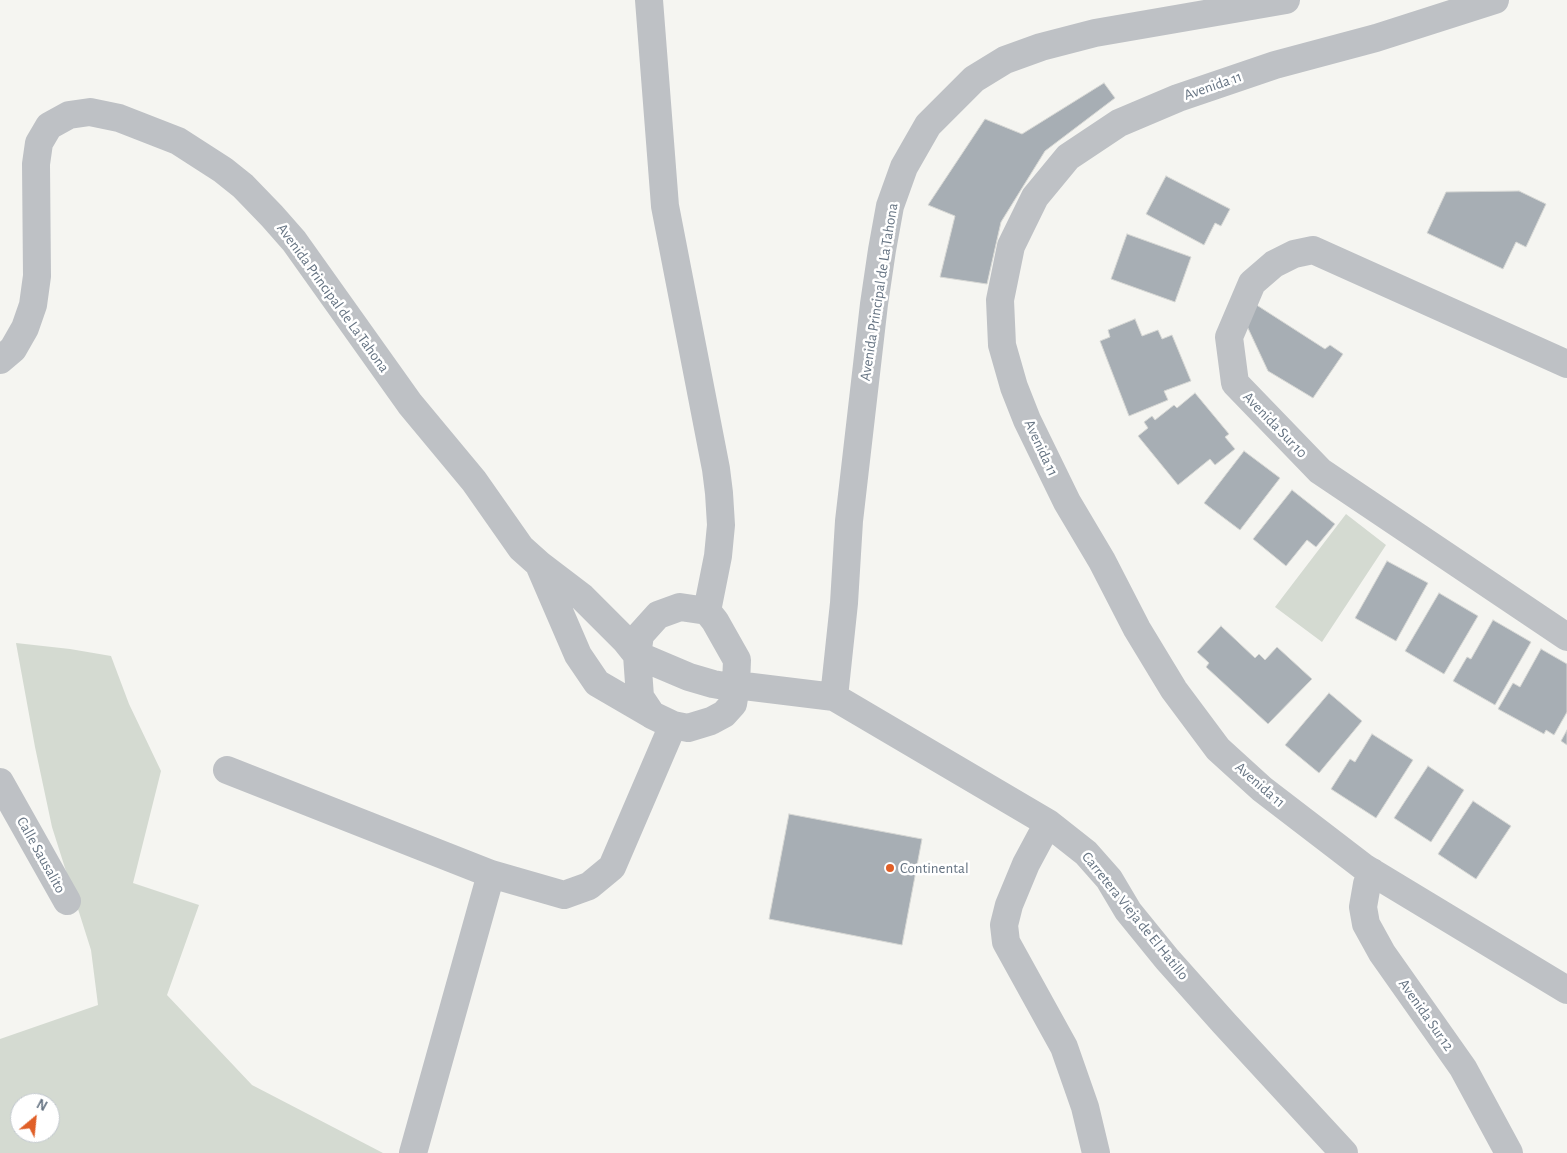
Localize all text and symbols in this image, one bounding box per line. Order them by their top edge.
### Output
street label: Avenida 11 [1182,68,1244,104]
street label: Avenida Principal de La Tahona [856,202,902,382]
street label: Avenida Principal de La Tahona [273,220,393,376]
street label: Avenida Sur 10 [1239,388,1311,462]
street label: Avenida 11 [1020,417,1062,479]
street label: Avenida 11 [1231,758,1289,812]
street label: Calle Sausalito [13,814,69,896]
street label: Carretera Vieja de El Hatillo [1078,848,1192,984]
place label: Continental [900,859,969,877]
marker: Continental [884,862,896,874]
street label: Avenida Sur 12 [1395,975,1457,1055]
north arrow [10,1093,60,1143]
text: N [34,1097,49,1114]

